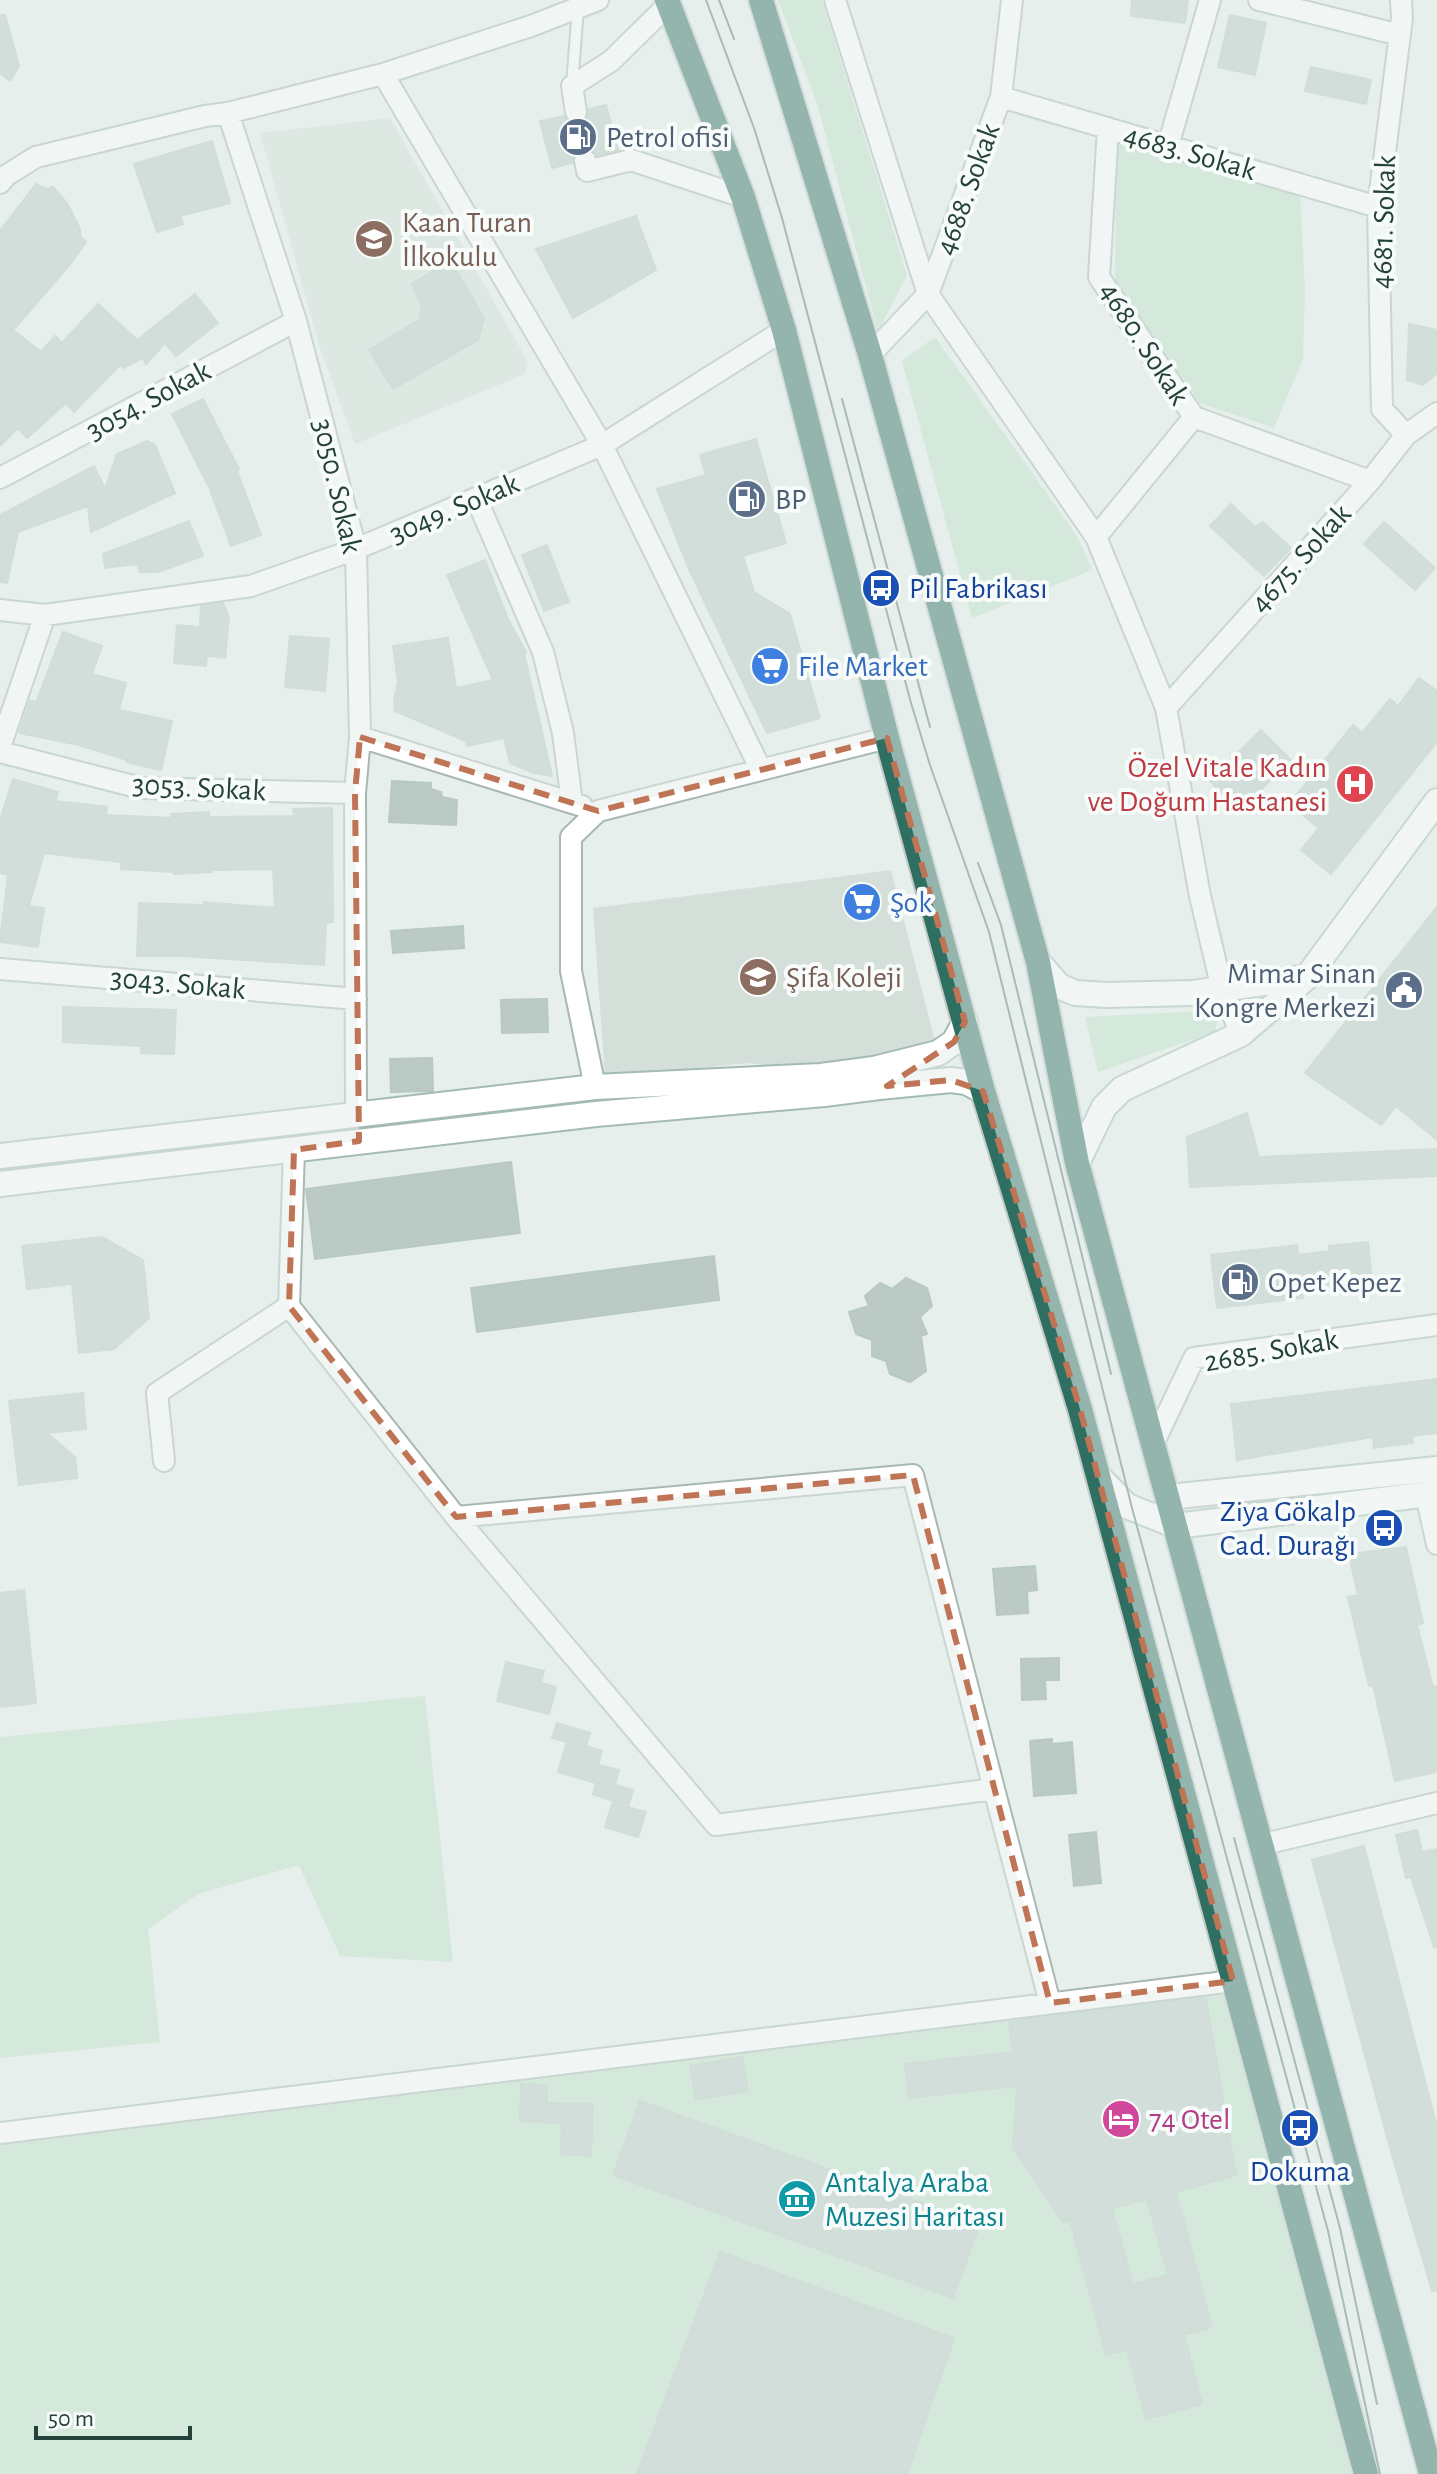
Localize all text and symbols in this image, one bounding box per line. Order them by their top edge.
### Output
fuel station icon: Petrol ofisi [557,116,599,158]
street label: 4688. Sokak [930,119,1006,259]
street label: 4683. Sokak [1120,120,1259,186]
place label: Petrol ofisi [606,123,730,153]
street label: 4681. Sokak [1367,154,1401,289]
place label: Kaan Turan İlkokulu [402,208,532,272]
school or university icon: Kaan Turan İlkokulu [353,218,395,260]
street label: 4680. Sokak [1094,277,1195,410]
street label: 3054. Sokak [81,356,216,446]
street label: 3050. Sokak [307,416,367,557]
street label: 3049. Sokak [385,468,524,550]
fuel station icon: BP [726,478,768,520]
place label: BP [775,485,807,515]
street label: 4675. Sokak [1245,498,1357,619]
bus stop icon: Pil Fabrikası [860,567,902,609]
place label: Pil Fabrikası [909,574,1048,604]
supermarket icon: File Market [749,645,791,687]
place label: File Market [798,652,928,682]
place label: Özel Vitale Kadın ve Doğum Hastanesi [1088,752,1327,817]
hospital icon: Özel Vitale Kadın ve Doğum Hastanesi [1334,763,1376,805]
street label: 3053. Sokak [131,770,267,806]
supermarket icon: Şok [841,881,883,923]
place label: Şok [890,888,932,918]
school or university icon: Şifa Koleji [737,956,779,998]
place label: Mimar Sinan Kongre Merkezi [1194,959,1376,1023]
street label: 3043. Sokak [109,963,247,1005]
place label: Şifa Koleji [786,963,902,993]
public building icon: Mimar Sinan Kongre Merkezi [1383,969,1425,1011]
fuel station icon: Opet Kepez [1219,1261,1261,1303]
place label: Opet Kepez [1268,1268,1402,1298]
street label: 2685. Sokak [1202,1324,1341,1377]
place label: Ziya Gökalp Cad. Durağı [1220,1497,1356,1561]
bus stop icon: Ziya Gökalp Cad. Durağı [1363,1507,1405,1549]
hotel icon: 74 Otel [1100,2098,1142,2140]
place label: 74 Otel [1149,2105,1230,2135]
bus stop icon: Dokuma [1279,2107,1321,2149]
place label: Dokuma [1250,2157,1350,2187]
place label: Antalya Araba Muzesi Haritası [825,2168,1005,2232]
museum icon: Antalya Araba Muzesi Haritası [776,2178,818,2220]
scale bar [36,2390,190,2440]
text: 50 m [48,2407,94,2431]

